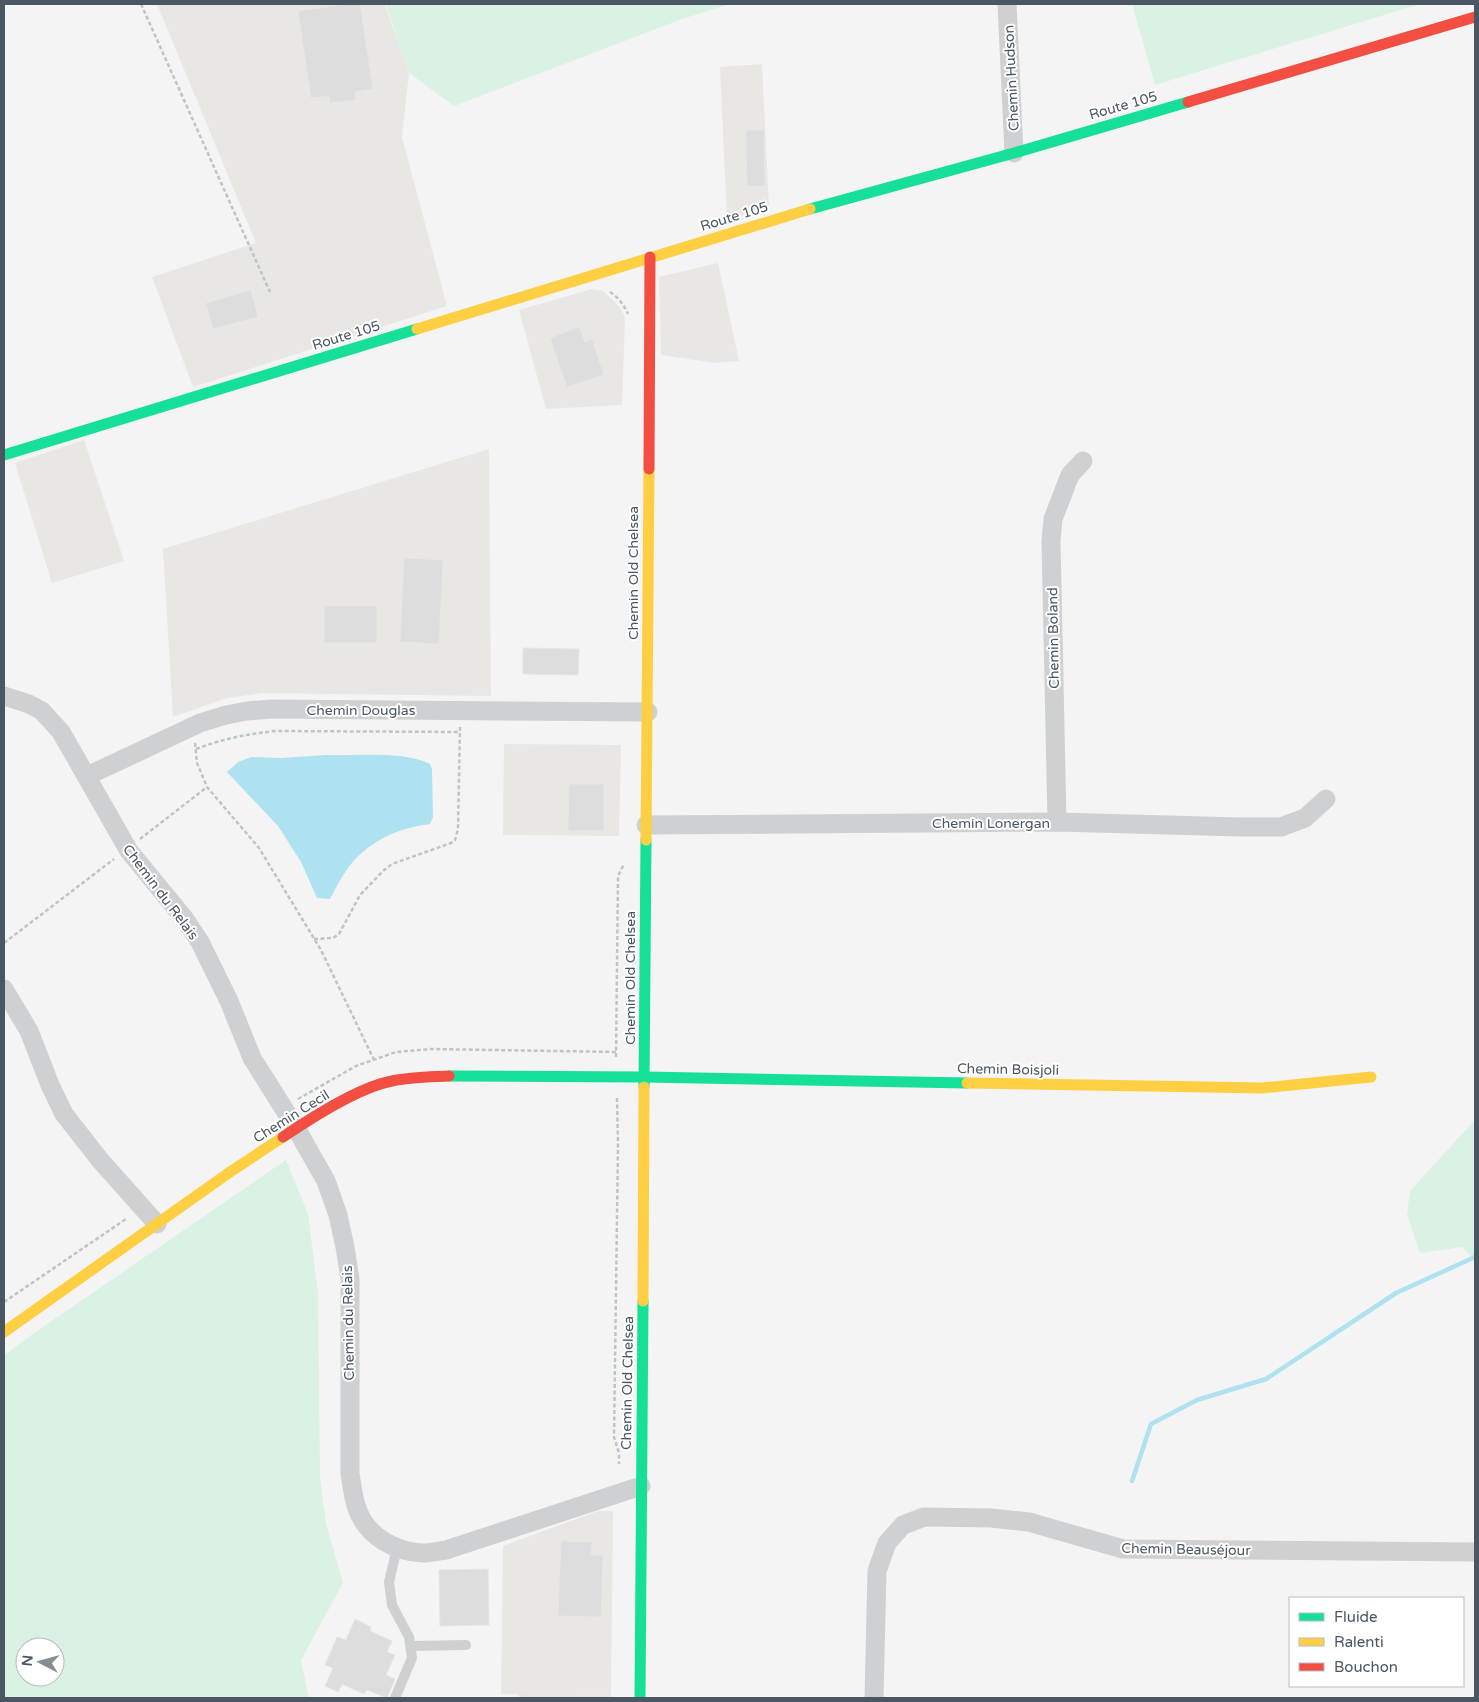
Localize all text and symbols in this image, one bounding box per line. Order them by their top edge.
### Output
street label: Chemin Hudson [1000,25,1023,131]
street label: Route 105 [1087,88,1159,123]
street label: Route 105 [698,198,770,235]
street label: Route 105 [310,317,382,354]
street label: Chemin Old Chelsea [625,506,642,640]
street label: Chemin Boland [1044,587,1063,689]
street label: Chemin Douglas [307,702,416,719]
street label: Chemin Lonergan [932,815,1050,832]
street label: Chemin du Relais [119,841,202,944]
street label: Chemin Old Chelsea [622,911,639,1045]
street label: Chemin Boisjoli [957,1060,1059,1079]
street label: Chemin Cecil [250,1086,332,1147]
street label: Chemin du Relais [339,1265,358,1381]
street label: Chemin Old Chelsea [618,1316,637,1450]
street label: Chemin Beauséjour [1121,1540,1251,1559]
legend [1289,1597,1464,1687]
text: Fluide [1334,1608,1378,1626]
text: Ralenti [1334,1633,1384,1651]
north arrow [15,1637,65,1687]
text: N [19,1654,37,1667]
text: Bouchon [1334,1658,1398,1676]

